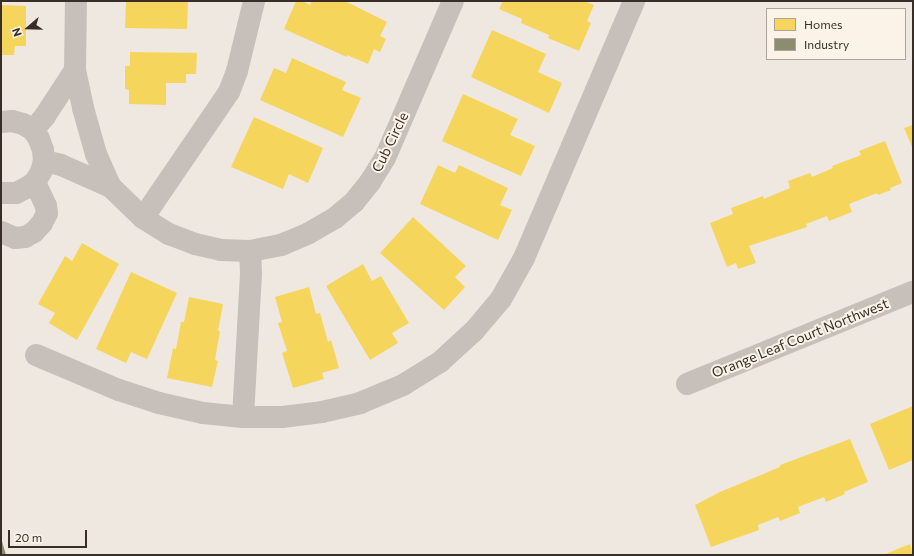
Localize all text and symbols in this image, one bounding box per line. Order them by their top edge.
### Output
north arrow [8,8,48,48]
legend [766,8,906,60]
text: Homes [804,17,842,31]
text: N [9,26,24,38]
text: Industry [804,37,849,51]
street label: Cub Circle [368,109,412,175]
street label: Orange Leaf Court Northwest [709,295,891,381]
scale bar [10,522,89,548]
text: 20 m [15,530,42,544]

